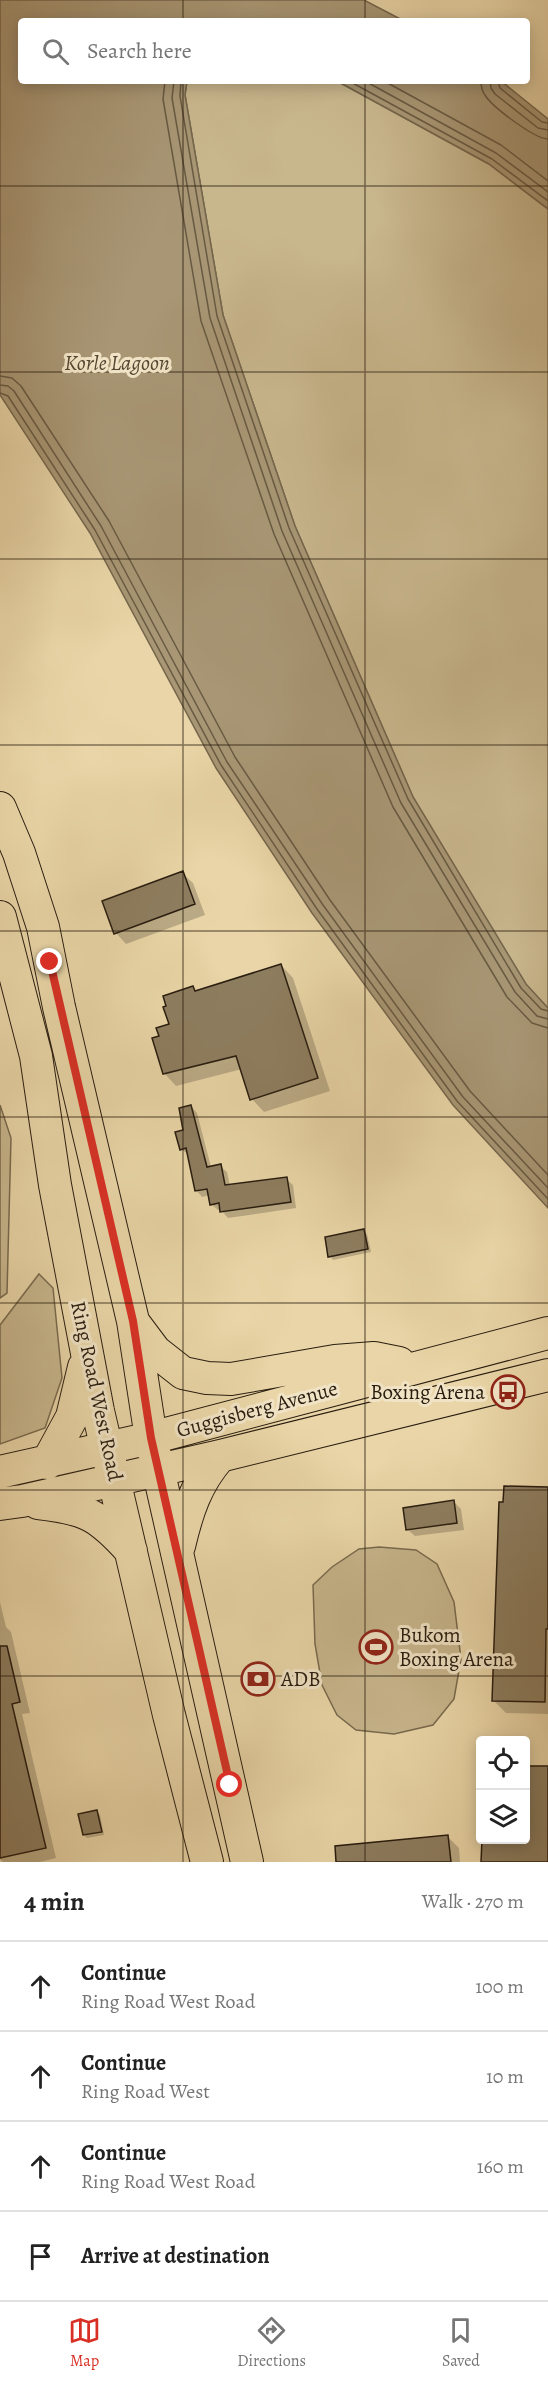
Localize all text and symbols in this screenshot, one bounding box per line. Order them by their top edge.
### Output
search box [18,18,530,84]
icon: search [39,35,72,68]
text: Search here [87,36,192,66]
water label: Korle Lagoon [64,348,170,378]
route end [36,948,62,974]
street label: Ring Road West Road [64,1298,130,1484]
street label: Guggisberg Avenue [173,1374,341,1444]
bus stop icon: Boxing Arena [490,1374,526,1410]
place label: Boxing Arena [370,1378,485,1406]
place label: Bukom Boxing Arena [399,1621,514,1673]
sports icon: Bukom Boxing Arena [358,1629,394,1665]
bank icon: ADB [240,1661,276,1697]
place label: ADB [280,1665,321,1693]
map controls [476,1736,530,1844]
button: locate [476,1736,530,1790]
route start [216,1771,242,1797]
button: layers [476,1790,530,1844]
text: 4 min [24,1884,85,1919]
text: Walk · 270 m [422,1888,524,1915]
text: Continue [81,1958,166,1988]
icon: ahead [24,1970,57,2003]
text: 100 m [475,1973,524,2000]
text: Ring Road West Road [81,1988,256,2015]
text: Continue [81,2048,166,2078]
icon: ahead [24,2060,57,2093]
text: 10 m [486,2063,524,2090]
text: Ring Road West [81,2078,210,2105]
text: Continue [81,2138,166,2168]
icon: ahead [24,2150,57,2183]
text: 160 m [477,2153,524,2180]
text: Ring Road West Road [81,2168,256,2195]
icon: arrive [24,2240,57,2273]
text: Arrive at destination [81,2241,270,2271]
tab: Map [68,2314,101,2372]
tab: Directions [237,2314,306,2372]
tab: Saved [442,2314,480,2372]

